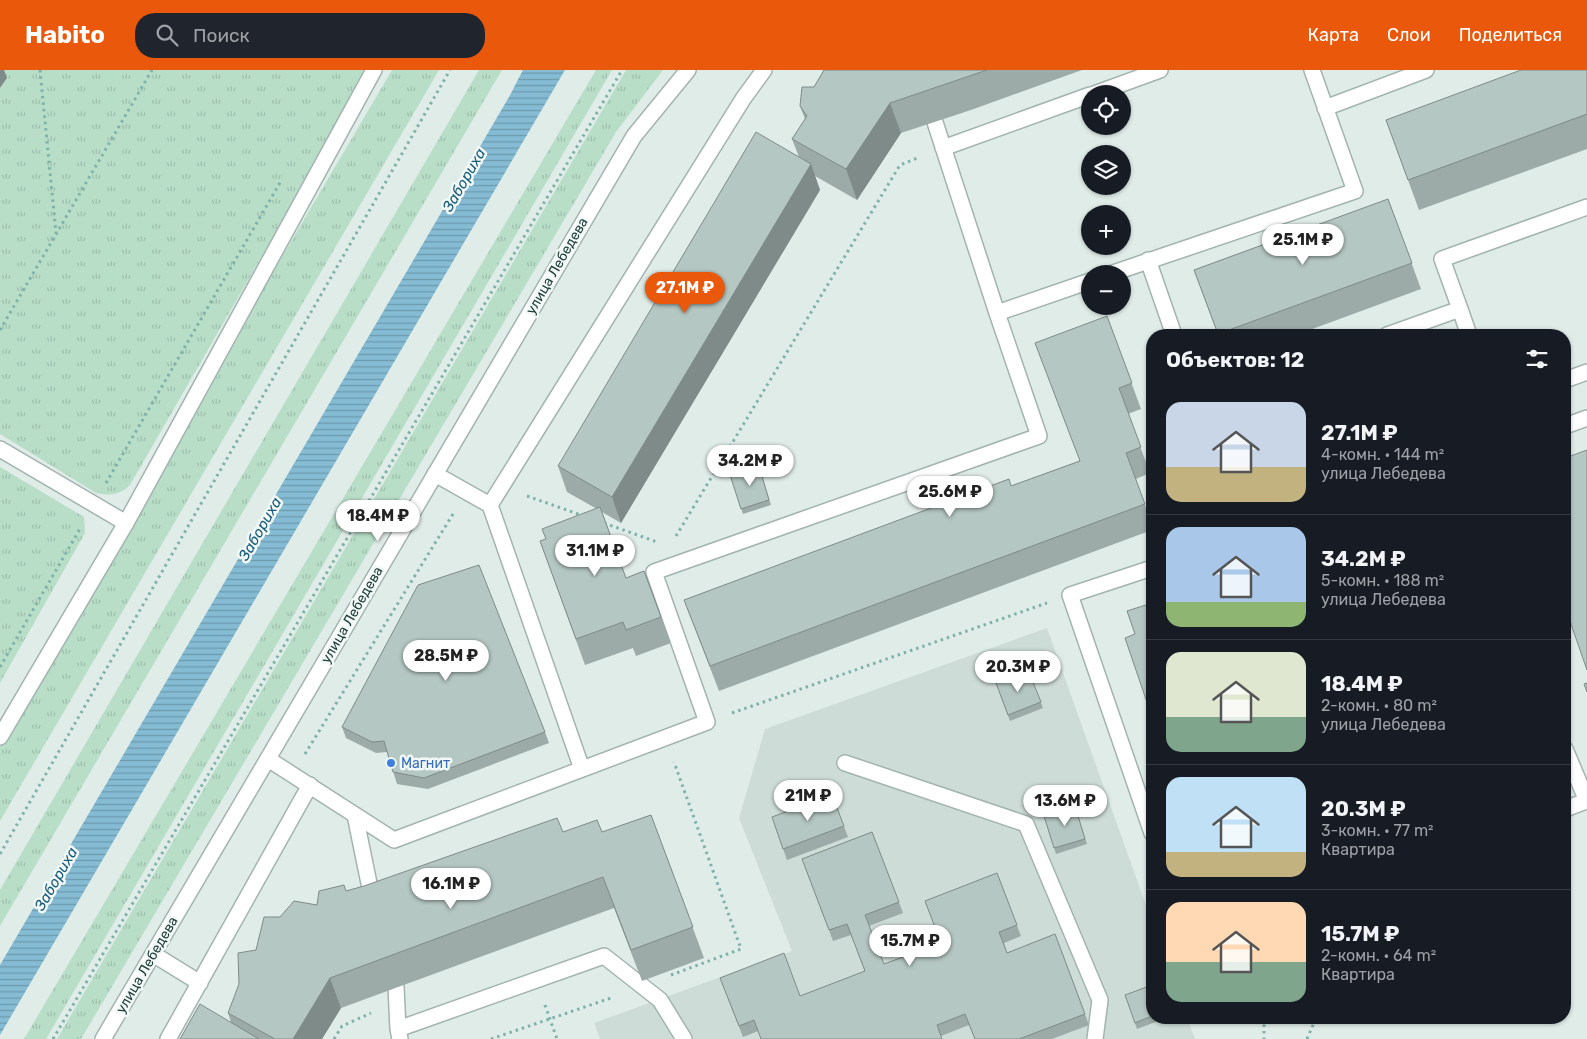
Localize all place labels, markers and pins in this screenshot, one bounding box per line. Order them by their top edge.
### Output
pin: 25.1M ₽ [1257,224,1349,266]
pin: 27.1M ₽ [639,272,731,314]
pin: 34.2M ₽ [704,444,796,487]
pin: 25.6M ₽ [904,476,996,518]
pin: 18.4M ₽ [332,500,424,542]
pin: 31.1M ₽ [549,534,641,577]
pin: 28.5M ₽ [400,640,492,682]
pin: 20.3M ₽ [972,650,1064,693]
place label: Магнит [401,755,450,772]
marker: Магнит [385,757,397,769]
pin: 21M ₽ [773,780,843,822]
pin: 13.6M ₽ [1019,784,1111,827]
pin: 16.1M ₽ [405,868,497,910]
pin: 15.7M ₽ [864,924,956,967]

